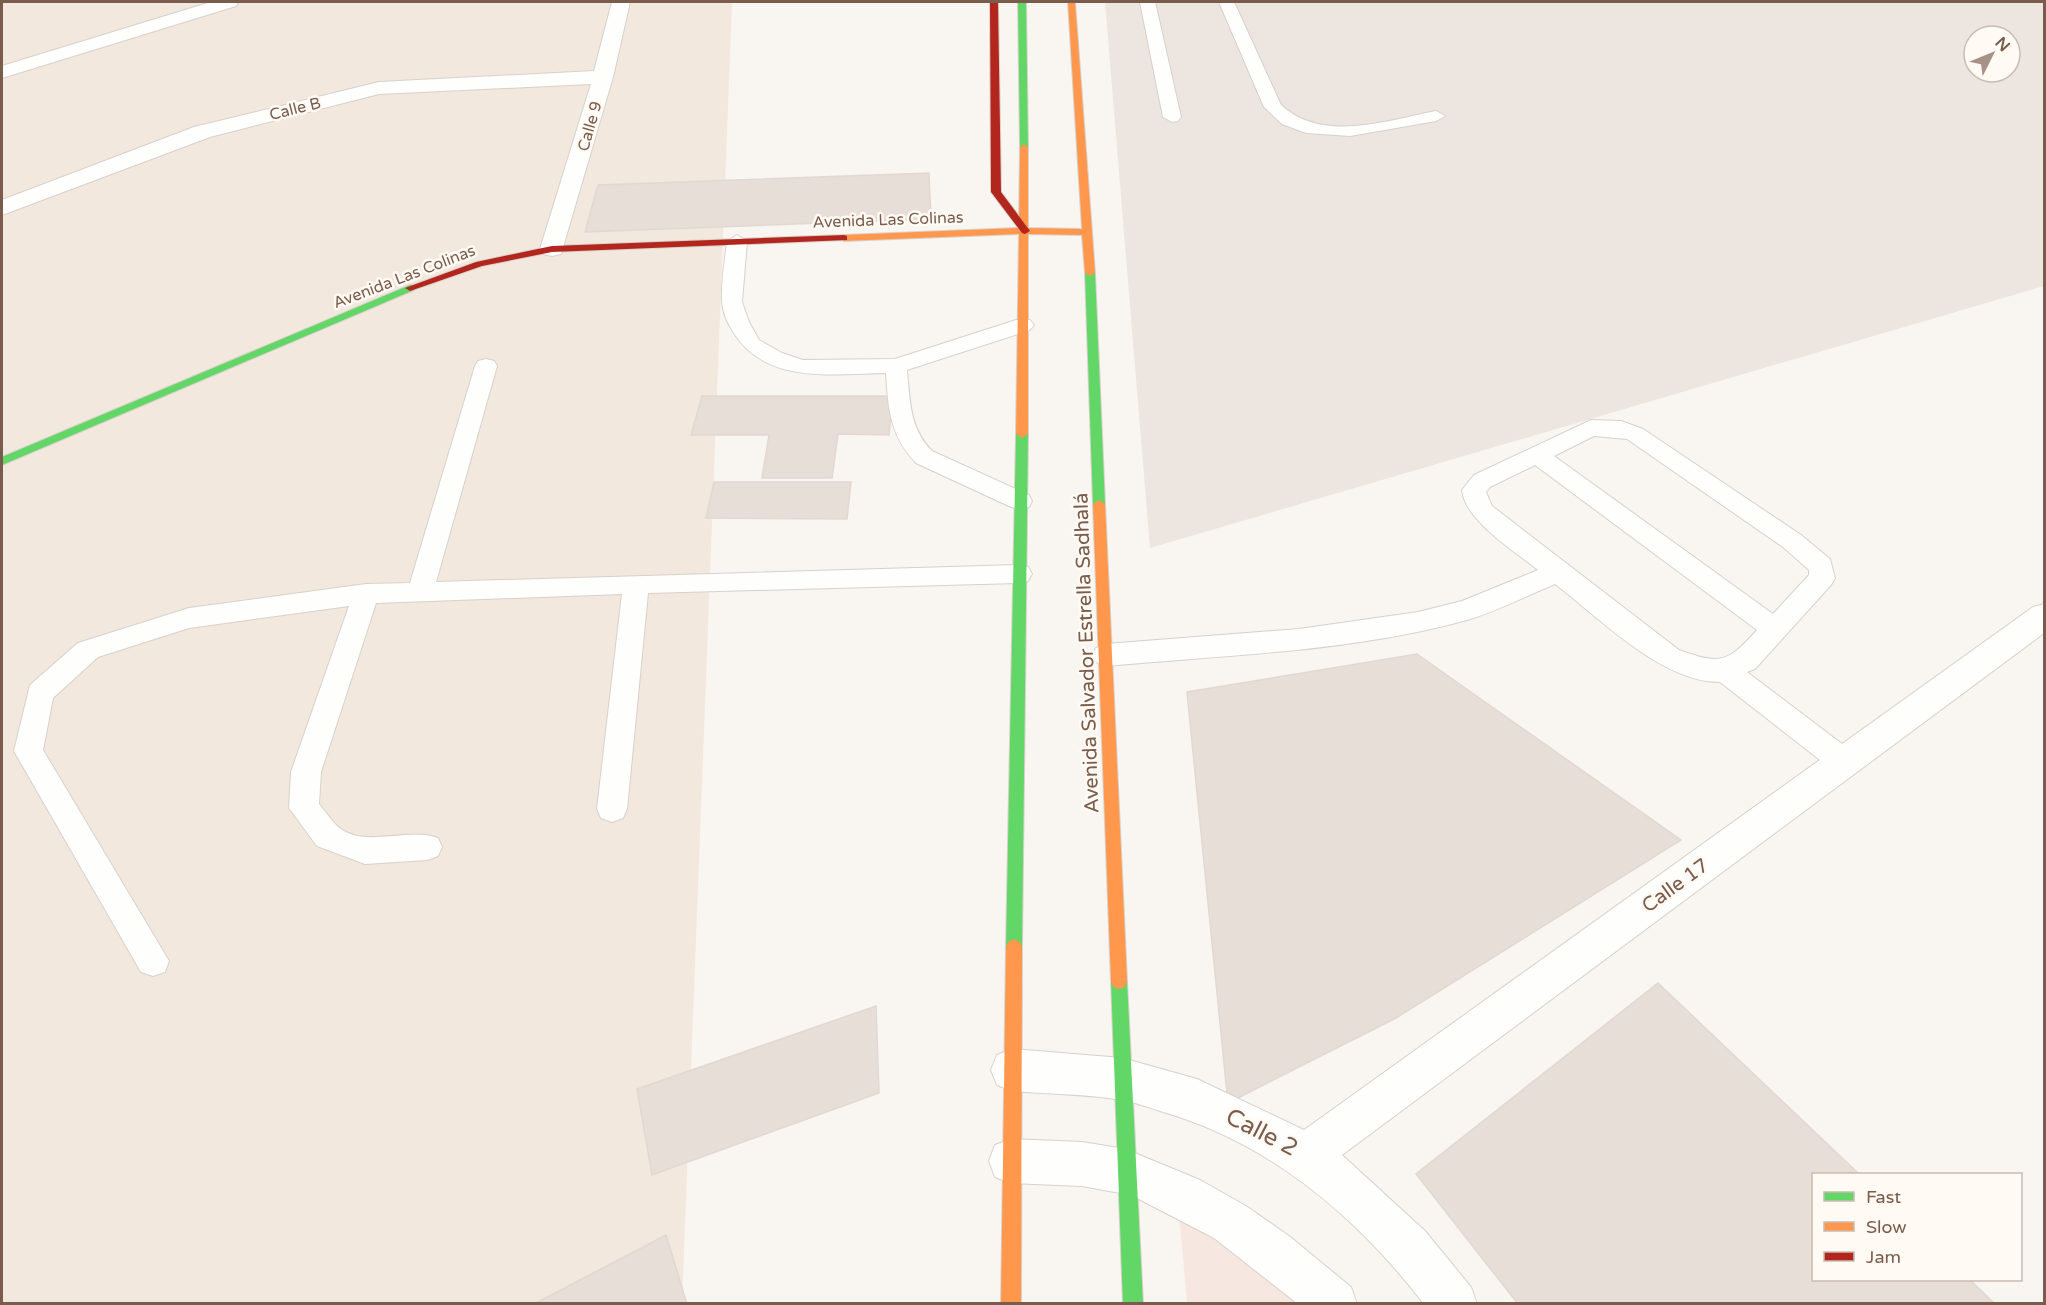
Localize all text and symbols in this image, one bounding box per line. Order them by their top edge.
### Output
north arrow [1962,24,2022,84]
text: N [1991,33,2014,56]
street label: Calle B [267,93,323,125]
street label: Calle 9 [573,99,607,154]
street label: Avenida Las Colinas [812,207,964,233]
street label: Avenida Las Colinas [330,241,478,313]
street label: Avenida Salvador Estrella Sadhalá [1069,492,1105,814]
street label: Calle 17 [1637,854,1714,918]
street label: Calle 2 [1221,1102,1303,1163]
legend [1812,1173,2022,1281]
text: Fast [1866,1186,1901,1208]
text: Slow [1866,1216,1907,1238]
text: Jam [1866,1246,1901,1268]

